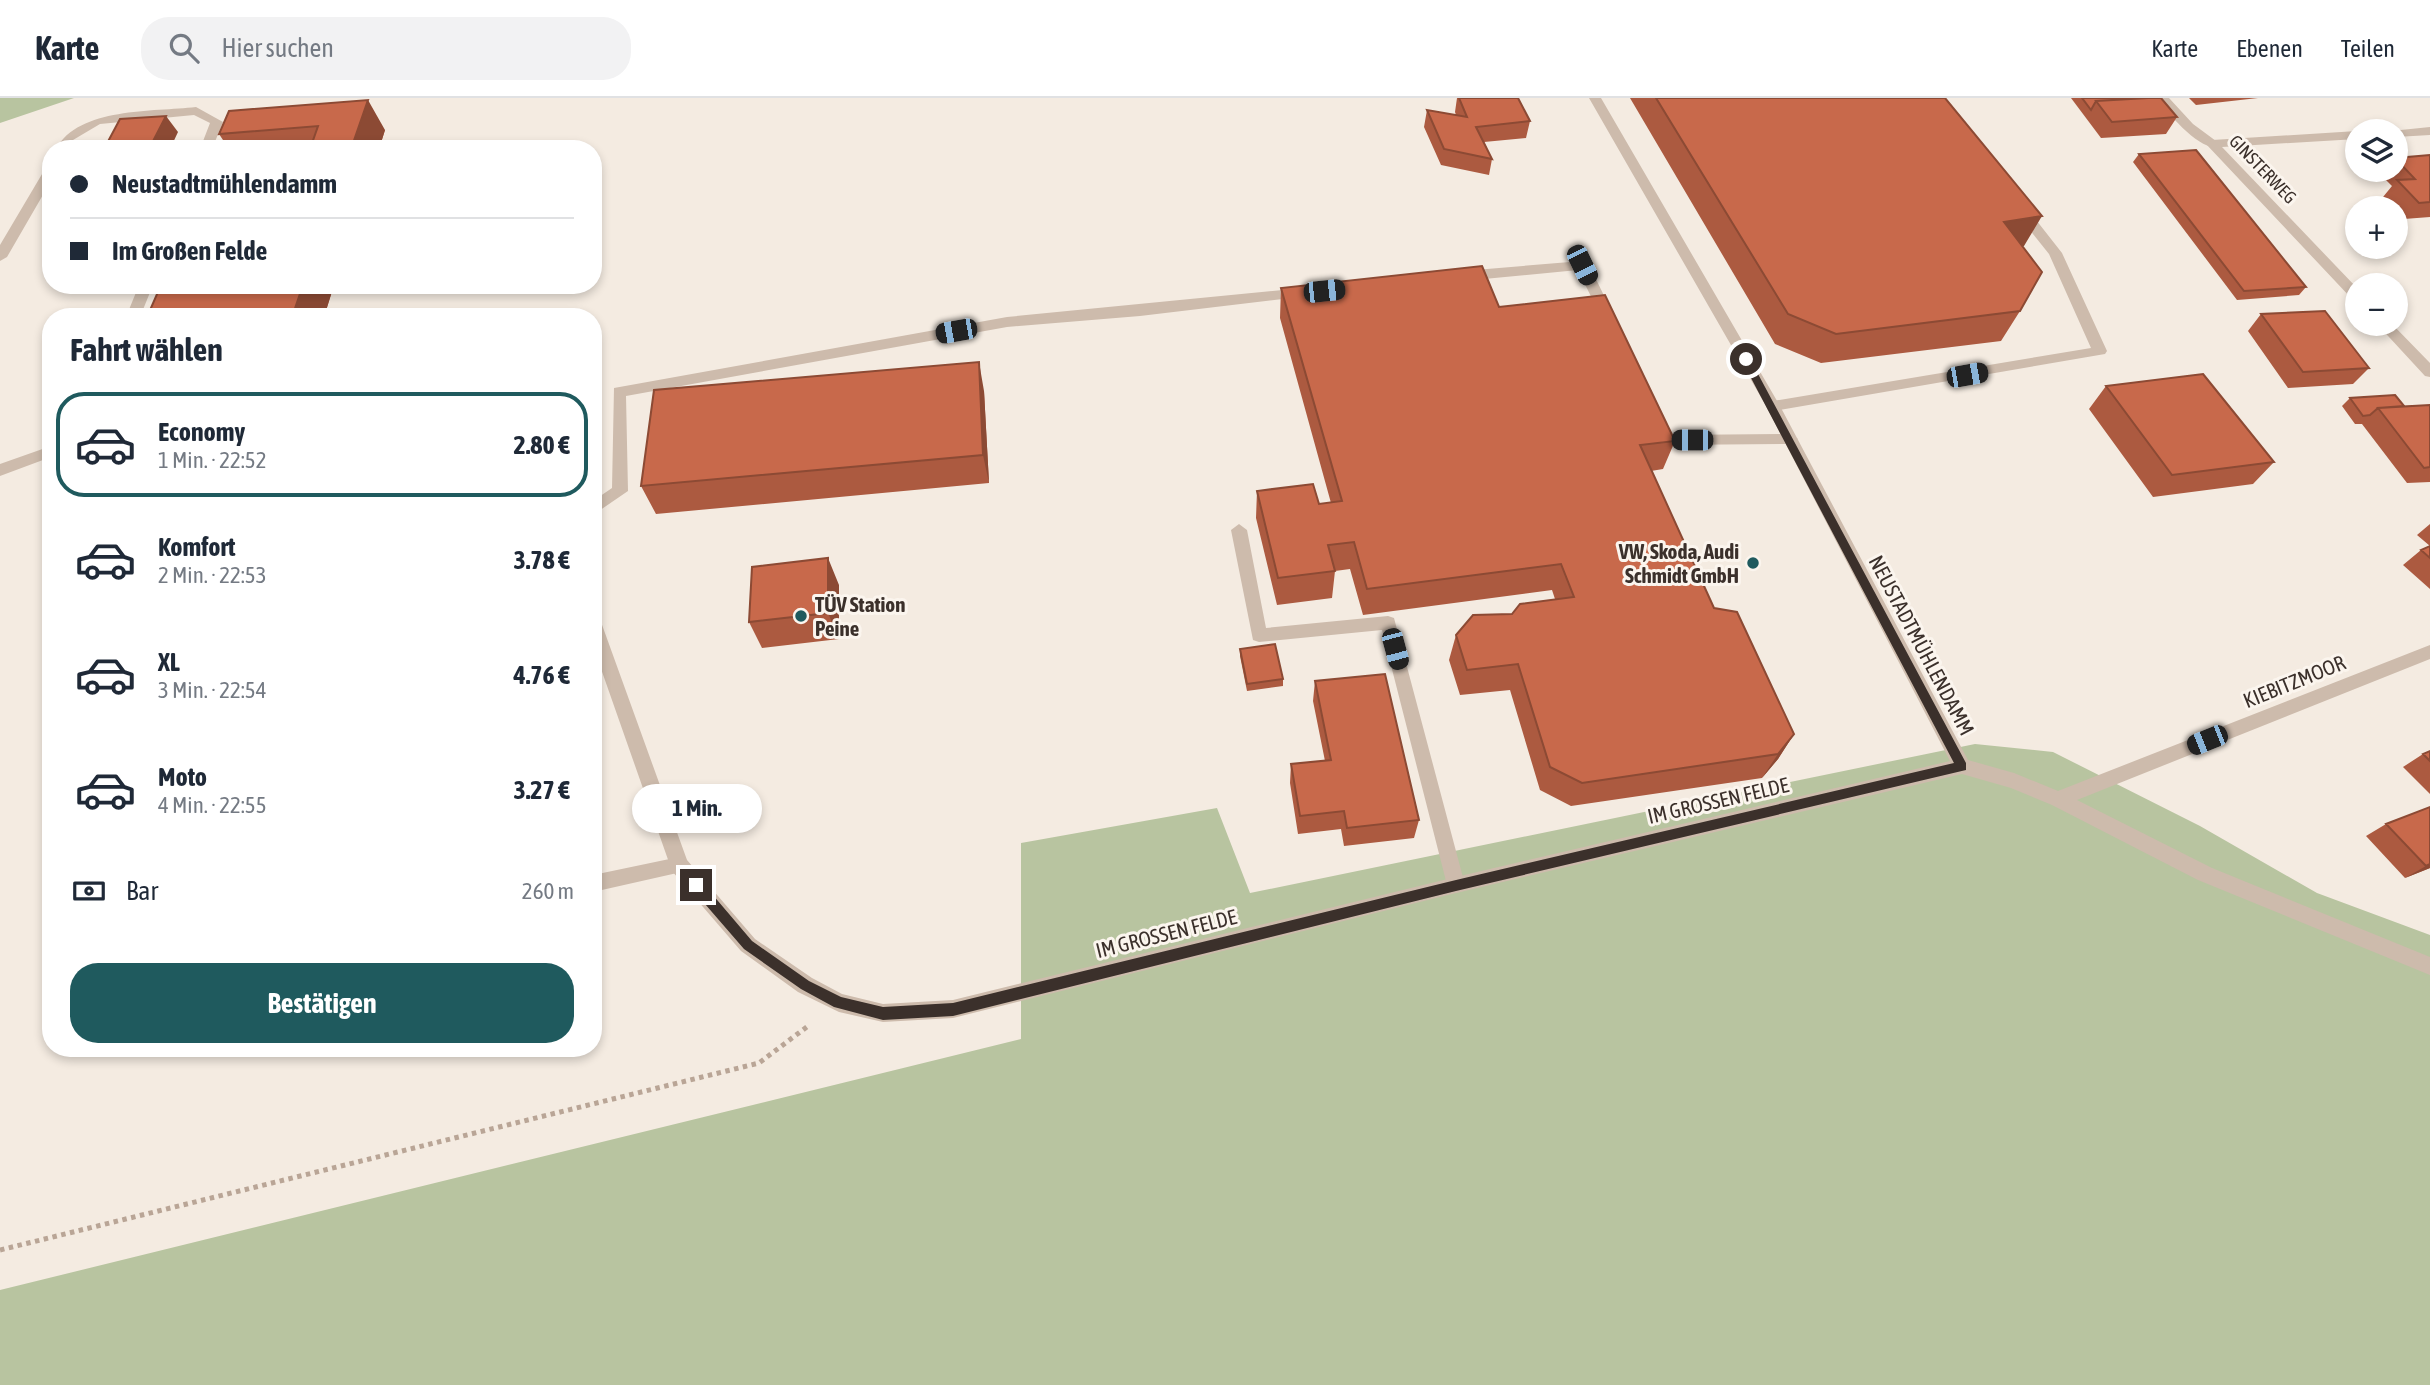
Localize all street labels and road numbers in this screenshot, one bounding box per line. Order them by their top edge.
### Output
street label: GINSTERWEG [2225,130,2301,208]
street label: NEUSTADTMÜHLENDAMM [1864,551,1980,739]
street label: KIEBITZMOOR [2240,650,2349,712]
street label: IM GROSSEN FELDE [1645,772,1791,828]
street label: IM GROSSEN FELDE [1093,904,1239,962]

